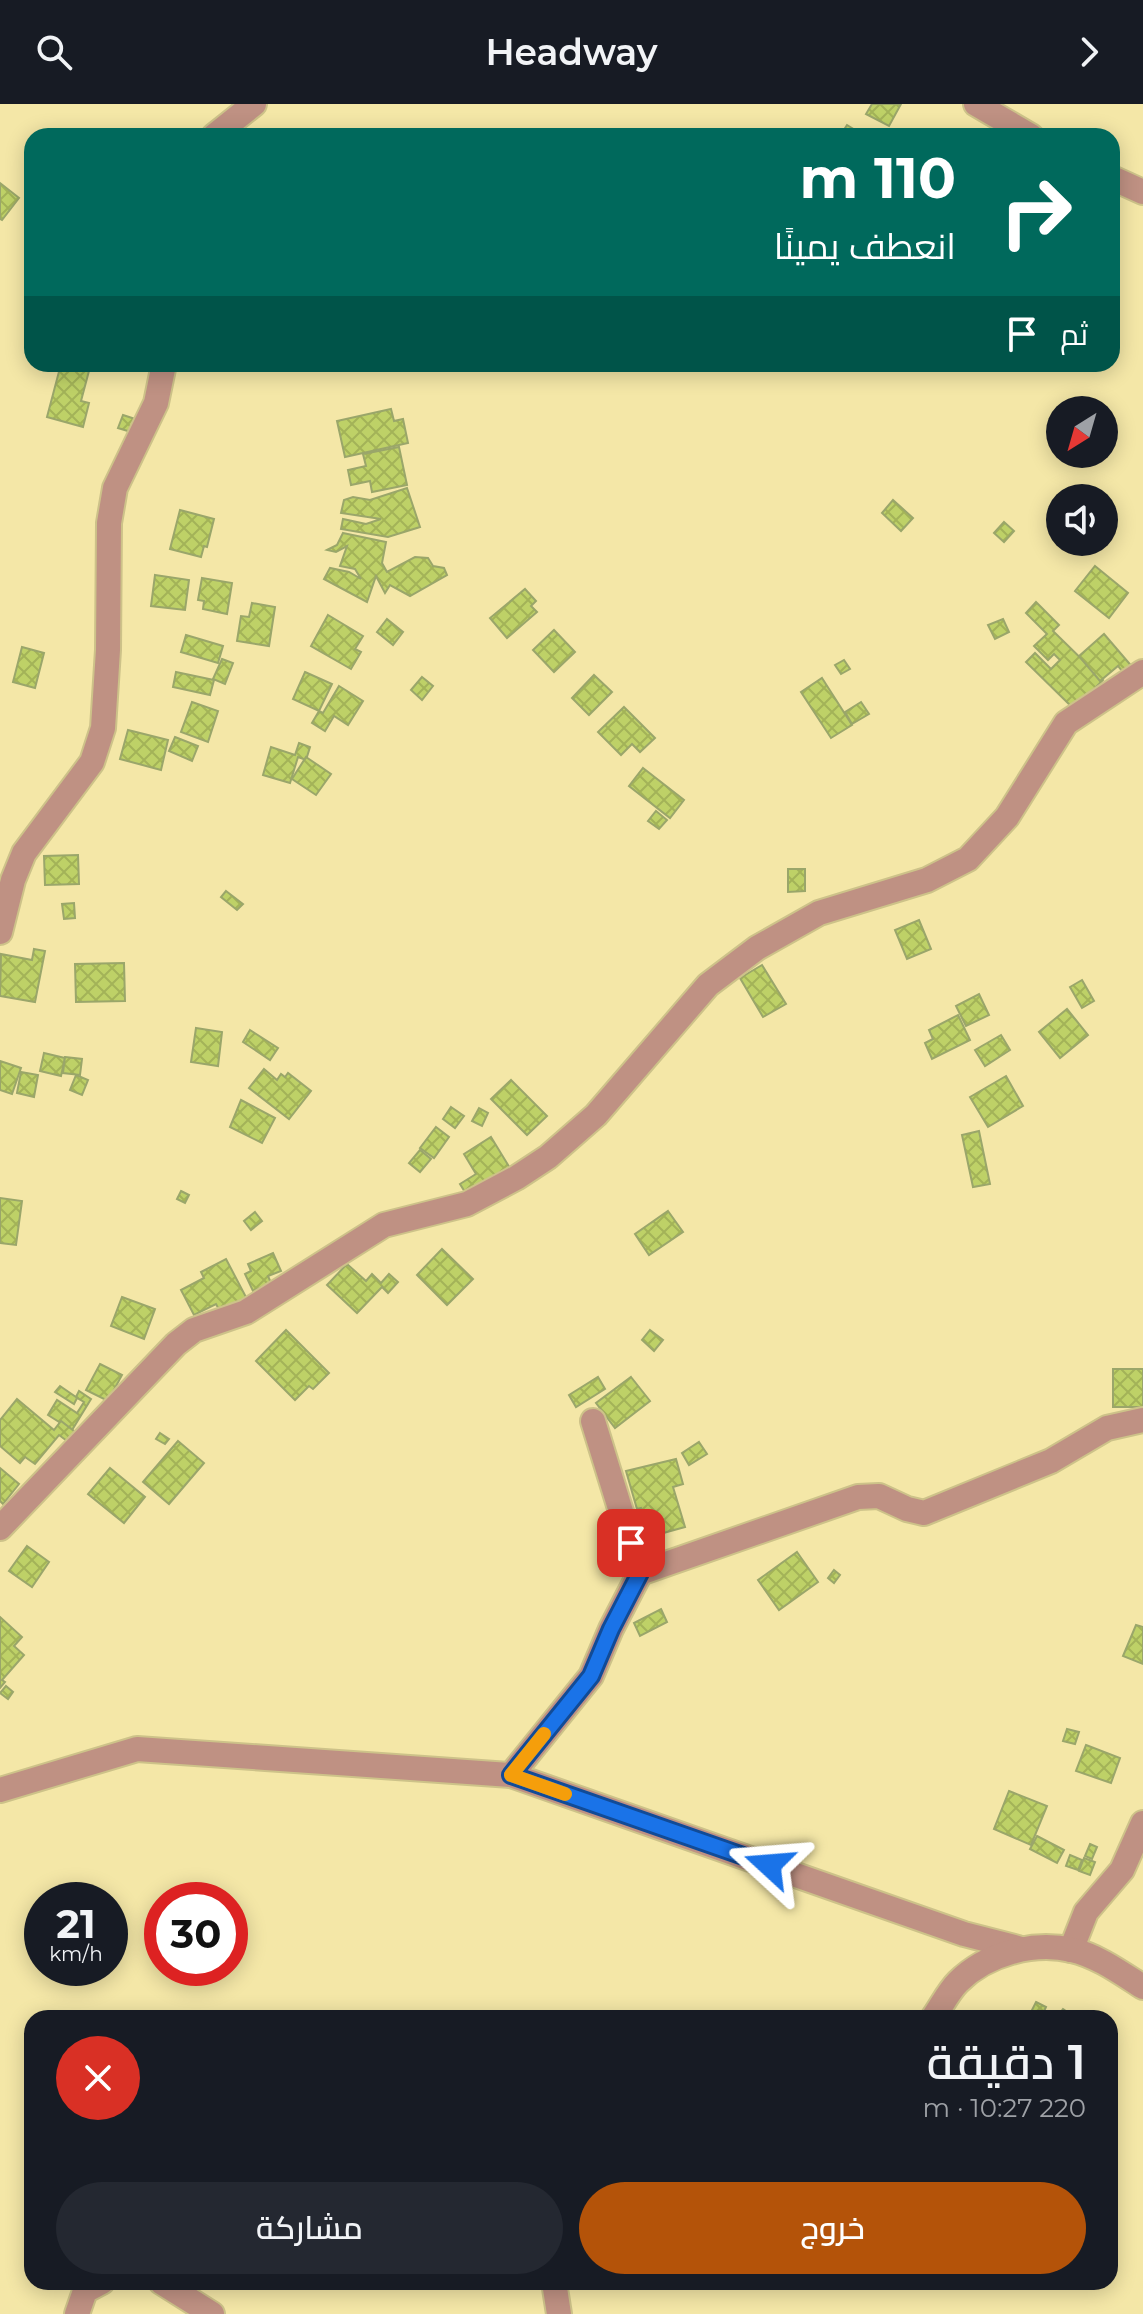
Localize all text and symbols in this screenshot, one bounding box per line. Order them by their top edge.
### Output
icon: search [32,30,76,74]
text: Headway [485,30,658,74]
icon: forward [1067,30,1111,74]
text: 110 m [799,144,956,212]
icon: right [984,160,1088,264]
text: انعطف يمينًا [774,224,956,268]
icon: arrive [1000,312,1044,356]
text: ثم [1060,316,1088,353]
north arrow [1046,396,1118,468]
map controls [1046,396,1118,556]
button: sound [1046,484,1118,556]
pin [597,1509,665,1577]
icon: arrive [609,1521,653,1565]
position arrow [727,1823,811,1907]
speed limit sign: 30 [144,1882,248,1986]
text: 21 [56,1899,96,1948]
text: km/h [49,1942,103,1966]
text: 1 دقيقة [927,2033,1086,2091]
button: close [56,2036,140,2120]
text: 220 m · 10:27 [923,2092,1086,2124]
button: مشاركة [56,2182,563,2274]
button: خروج [579,2182,1086,2274]

